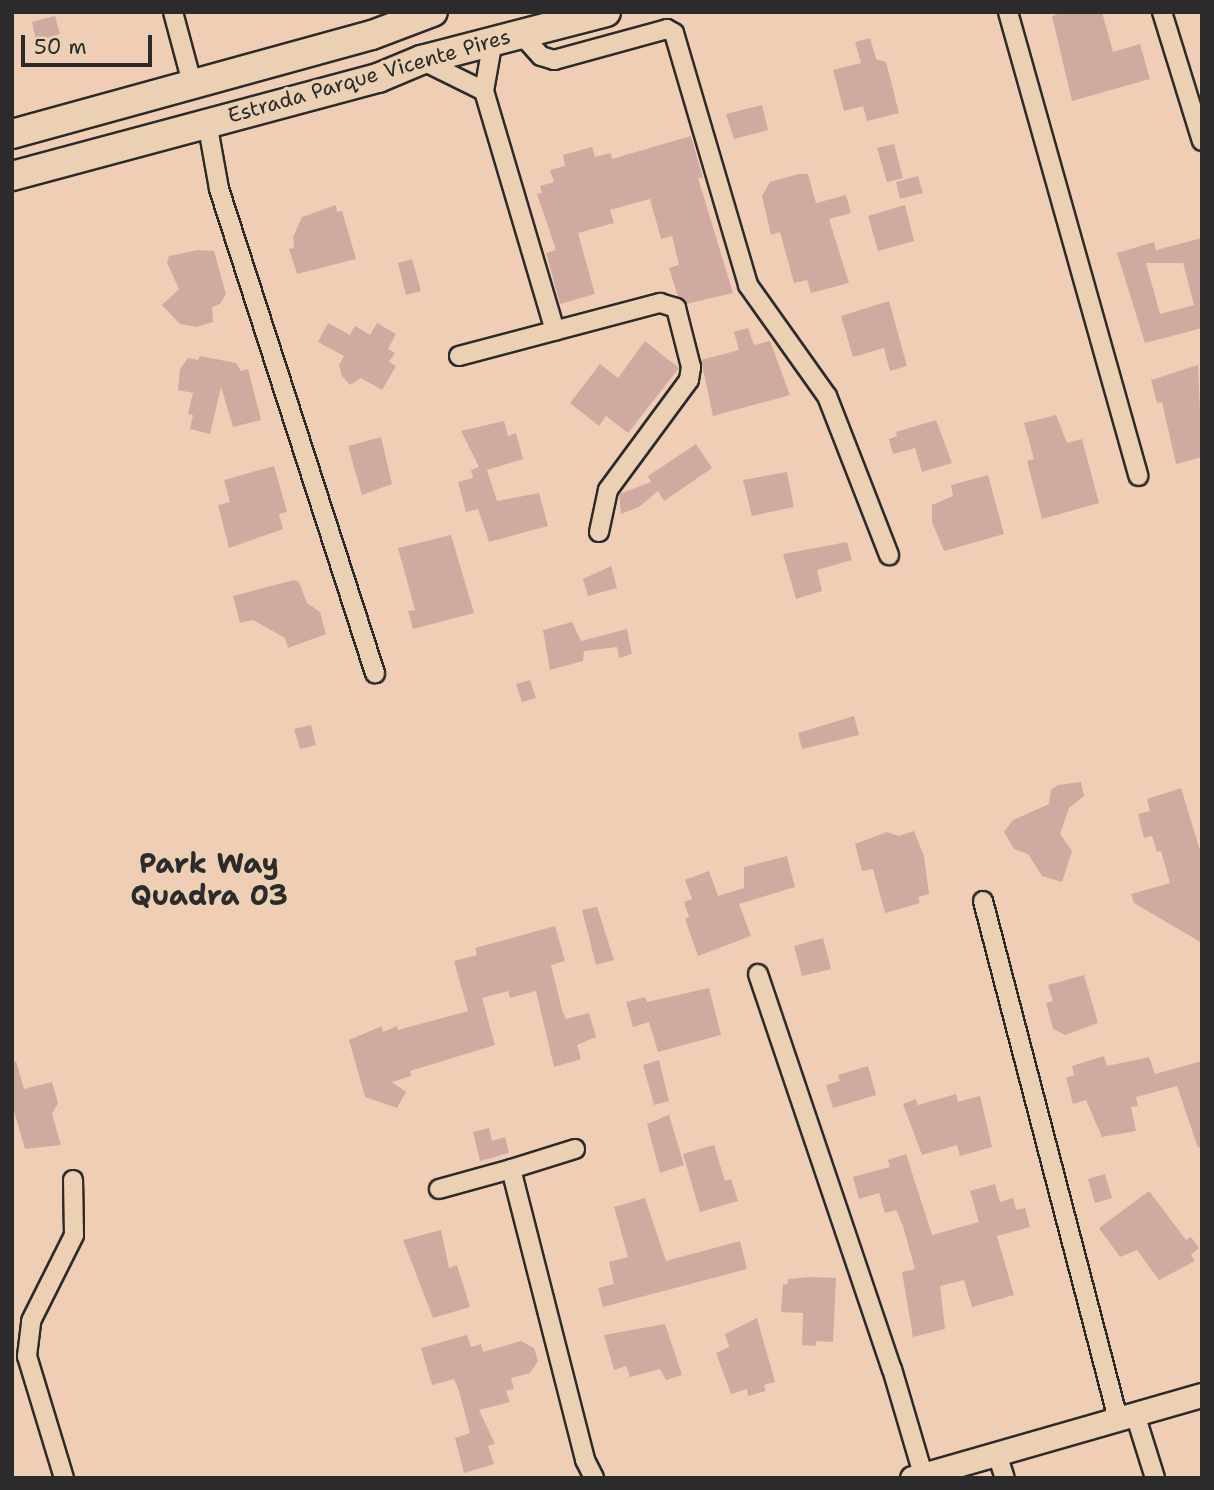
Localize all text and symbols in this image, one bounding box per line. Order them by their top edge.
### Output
scale bar [24,21,156,65]
street label: Estrada Parque Vicente Pires [225,24,513,128]
text: 50 m [34,33,87,61]
district label: Park Way Quadra 03 [130,846,288,912]

